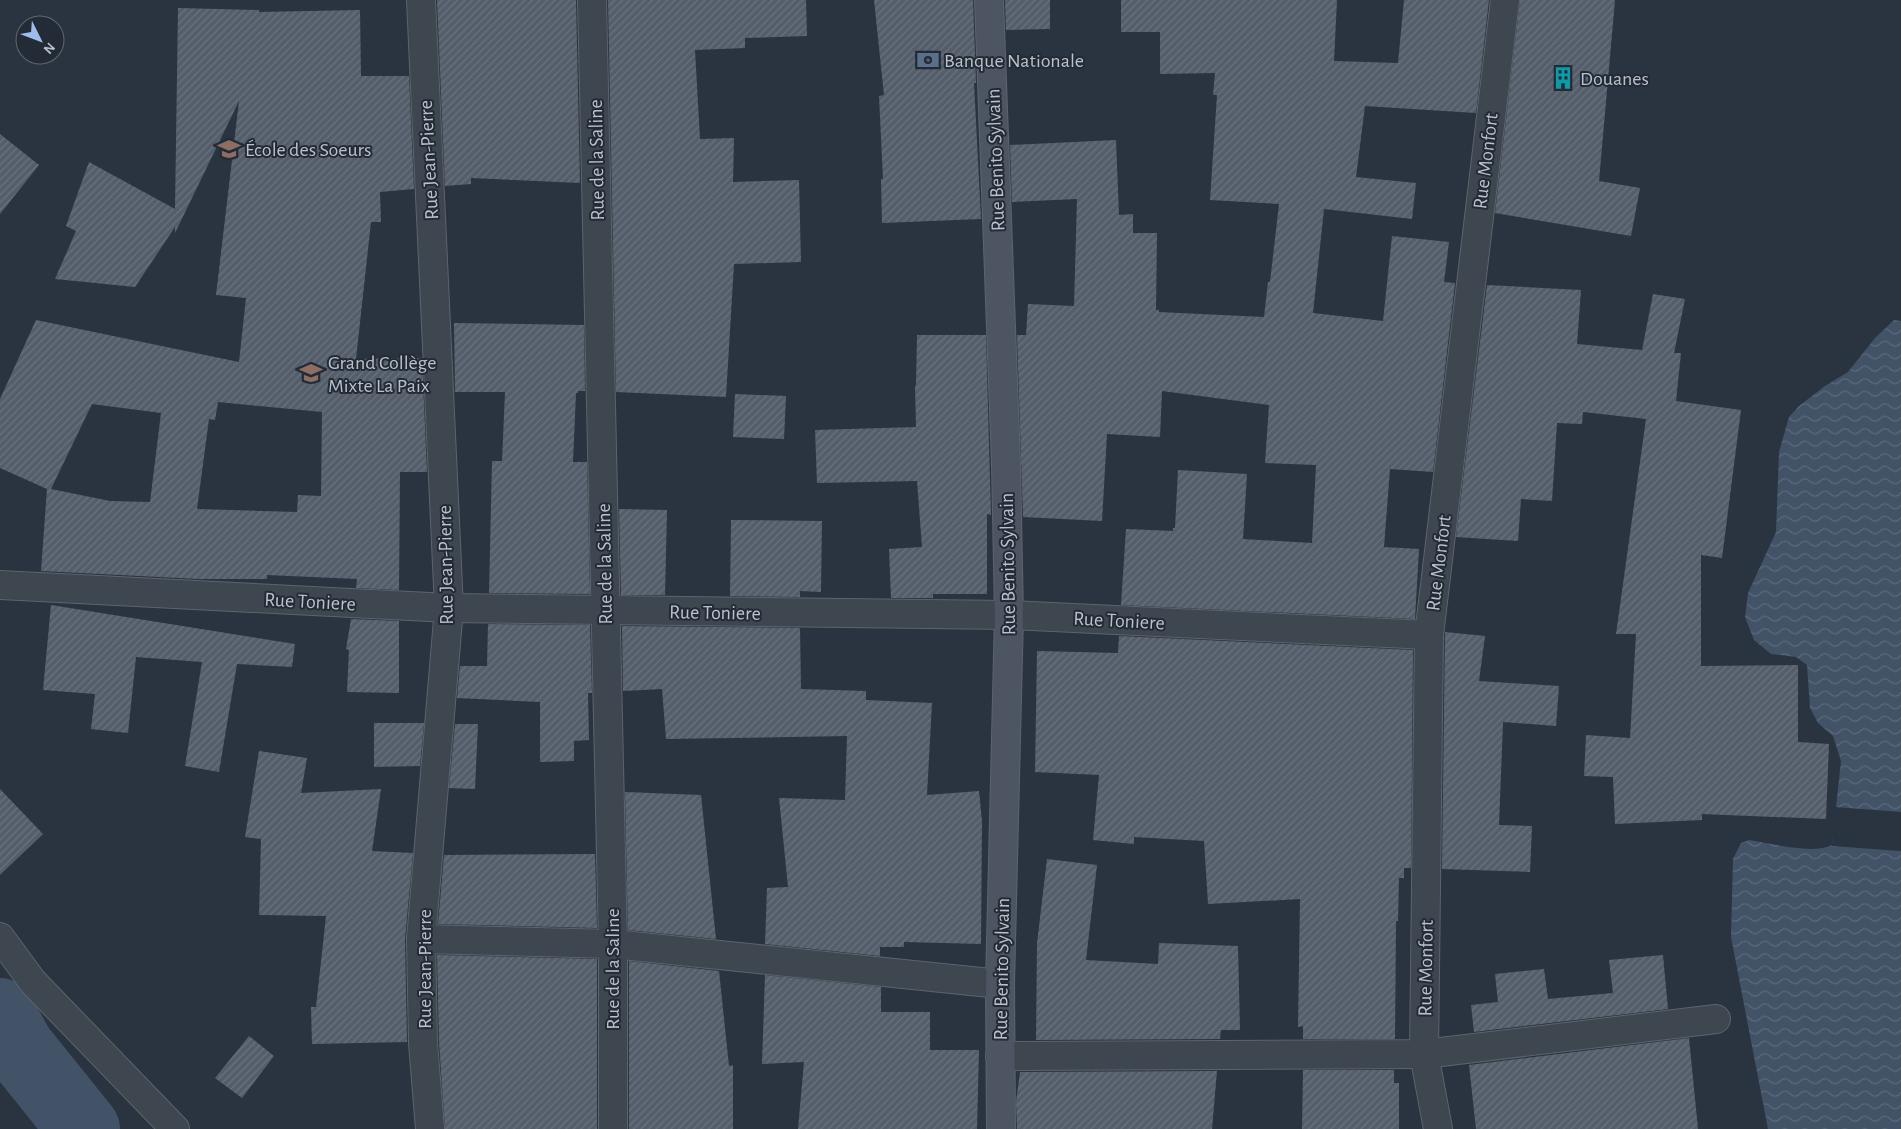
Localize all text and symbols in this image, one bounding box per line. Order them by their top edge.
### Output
north arrow [15,15,65,65]
text: N [40,40,57,56]
bank icon: Banque Nationale [915,47,941,73]
place label: Banque Nationale [944,51,1084,71]
building icon: Douanes [1550,65,1576,91]
place label: Douanes [1580,69,1649,89]
street label: Rue Benito Sylvain [984,88,1008,232]
street label: Rue de la Saline [586,99,608,221]
street label: Rue Jean-Pierre [416,100,442,220]
street label: Rue Monfort [1470,111,1502,210]
school or university icon: École des Soeurs [216,136,242,162]
place label: École des Soeurs [245,139,371,160]
place label: Grand Collège Mixte La Paix [328,353,437,396]
school or university icon: Grand Collège Mixte La Paix [298,360,324,386]
street label: Rue Benito Sylvain [997,493,1019,635]
street label: Rue de la Saline [594,503,616,625]
street label: Rue Jean-Pierre [435,505,457,625]
street label: Rue Monfort [1423,513,1455,612]
street label: Rue Toniere [264,590,356,614]
street label: Rue Toniere [669,602,761,624]
street label: Rue Toniere [1073,609,1165,633]
street label: Rue Benito Sylvain [991,898,1013,1040]
street label: Rue de la Saline [603,908,623,1030]
street label: Rue Jean-Pierre [415,909,435,1029]
street label: Rue Monfort [1415,919,1437,1017]

